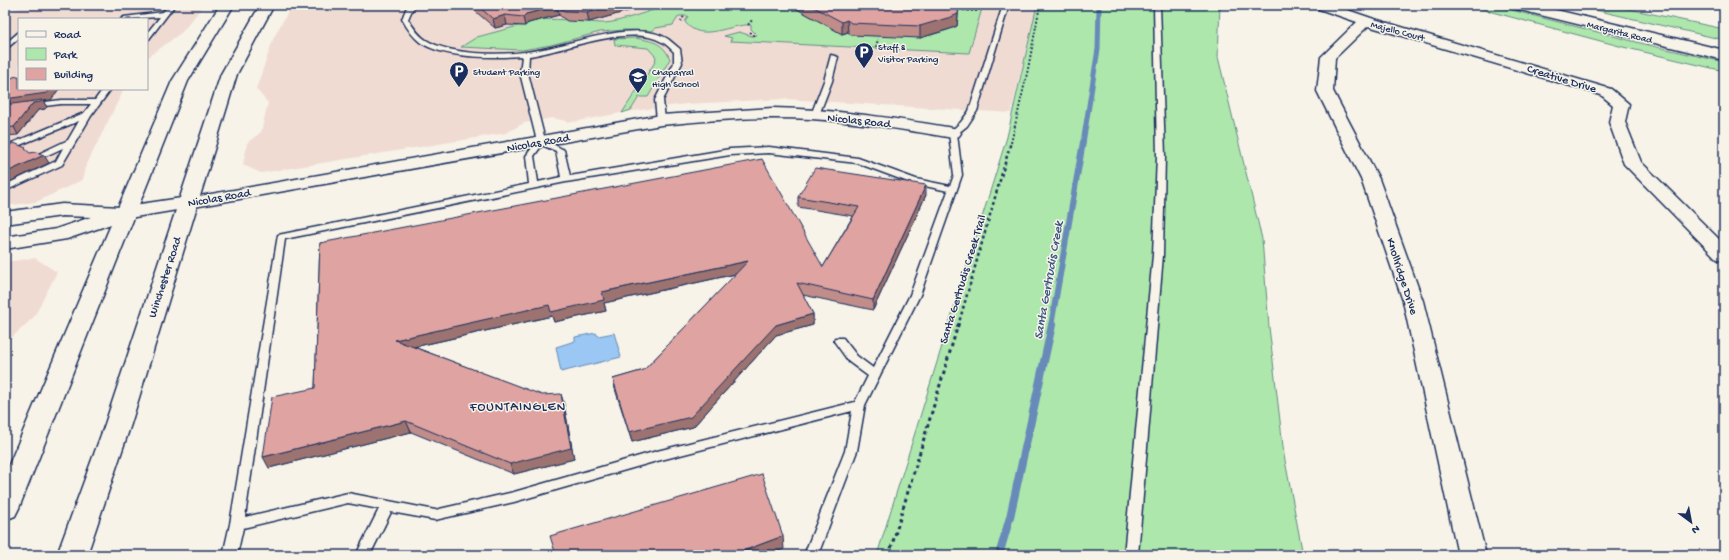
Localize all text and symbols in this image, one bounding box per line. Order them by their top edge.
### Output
legend [18,18,148,90]
street label: Majello Court [1369,19,1427,45]
street label: Margarita Road [1586,19,1654,47]
text: Road [54,29,81,43]
parking icon: Staff & Visitor Parking [853,41,875,69]
place label: Staff & Visitor Parking [877,42,939,66]
text: Park [53,49,79,63]
parking icon: Student Parking [448,60,470,88]
street label: Creative Drive [1525,63,1598,97]
school or university icon: Chaparral High School [627,66,649,94]
place label: Student Parking [473,67,541,79]
place label: Chaparral High School [652,67,699,91]
text: Building [53,69,93,83]
street label: Nicolas Road [826,112,892,132]
street label: Nicolas Road [506,131,572,156]
street label: Nicolas Road [187,186,253,211]
street label: Santa Gertrudis Creek Trail [938,213,990,346]
water label: Santa Gertrudis Creek [1032,219,1067,341]
street label: Winchester Road [146,235,186,320]
street label: Knollridge Drive [1382,237,1420,317]
district label: FOUNTAINGLEN [469,400,566,415]
north arrow [1671,502,1711,542]
text: N [1689,522,1701,536]

